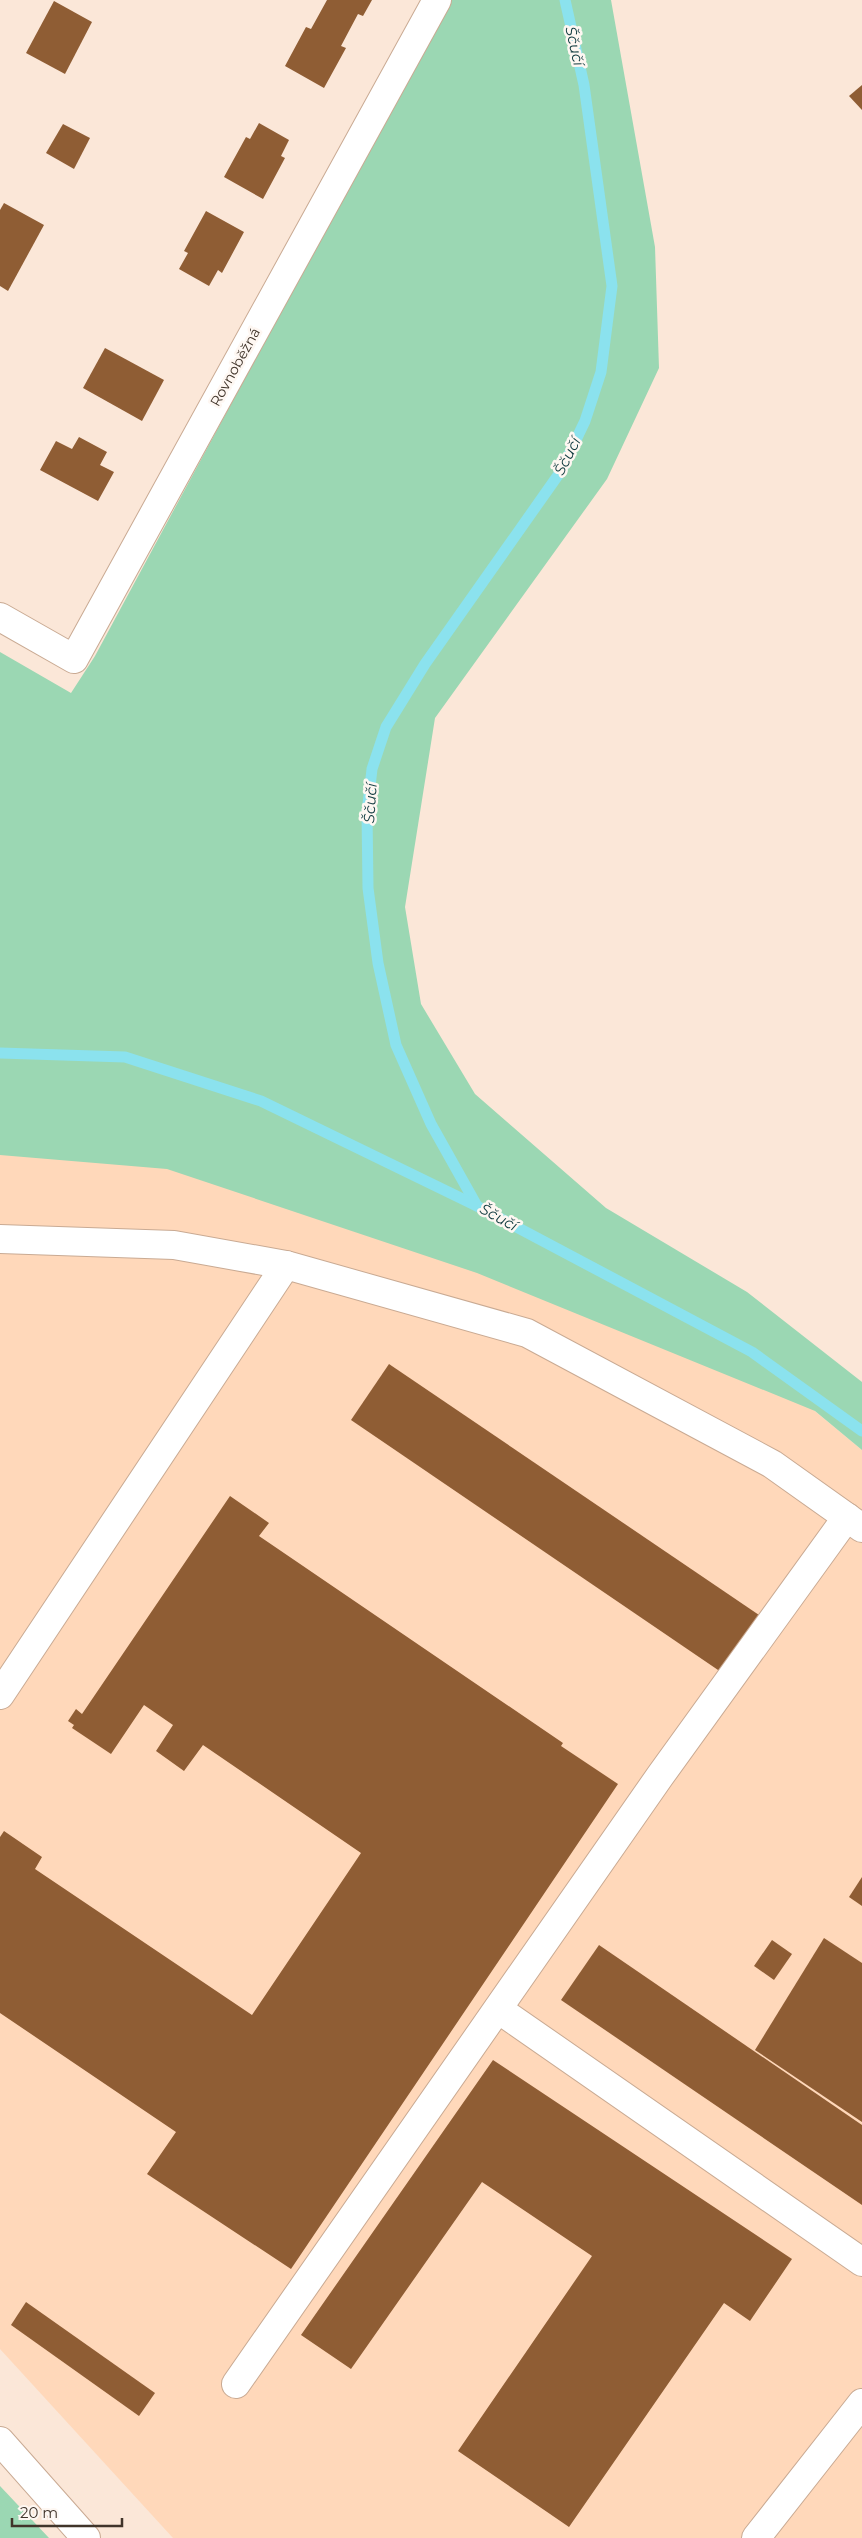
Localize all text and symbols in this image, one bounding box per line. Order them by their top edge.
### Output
water label: Ščučí [561,24,589,70]
street label: Rovnoběžná [206,324,264,410]
water label: Ščučí [549,432,585,478]
water label: Ščučí [359,780,381,824]
water label: Ščučí [477,1199,523,1236]
scale bar [12,2496,122,2528]
text: 20 m [20,2503,58,2522]

